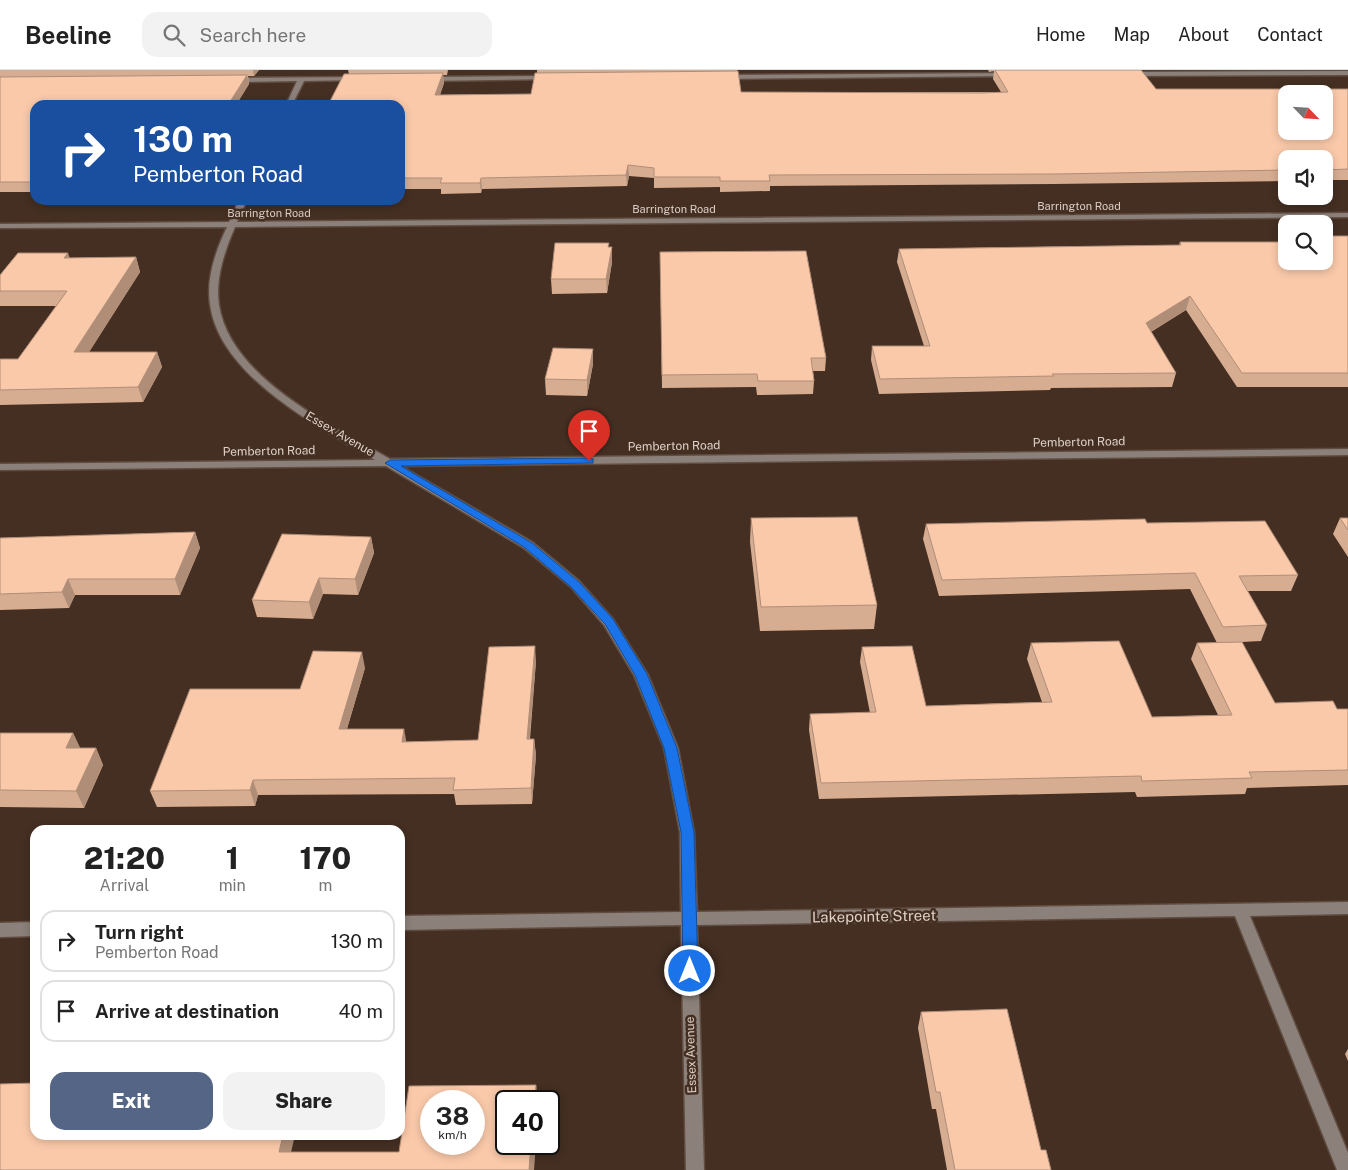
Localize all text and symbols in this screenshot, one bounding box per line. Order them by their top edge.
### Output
search box [142,12,492,57]
text: Beeline [25,21,112,49]
icon: search [160,21,188,49]
text: Search here [200,24,306,46]
text: Home [1036,24,1086,45]
text: Map [1114,24,1150,45]
text: About [1178,24,1229,45]
text: Contact [1257,24,1323,45]
north arrow [1278,85,1332,140]
map controls [1278,85,1333,270]
text: 130 m [133,119,233,160]
icon: right [50,120,115,185]
button: sound [1278,150,1333,205]
text: Pemberton Road [133,161,303,187]
street label: Barrington Road [1037,200,1121,212]
street label: Barrington Road [632,203,716,215]
street label: Barrington Road [227,207,311,219]
button: search [1278,215,1333,270]
street label: Essex Avenue [303,409,377,459]
pin [568,410,610,461]
icon: arrive [575,417,603,445]
street label: Pemberton Road [1033,434,1125,450]
street label: Pemberton Road [628,438,720,454]
street label: Pemberton Road [223,443,315,459]
text: 21:20 [84,840,165,876]
text: 1 [226,840,239,876]
text: 170 [299,840,351,876]
text: Arrival [100,876,149,895]
text: min [219,876,246,895]
text: m [318,876,332,895]
street label: Lakepointe Street [812,906,936,926]
text: Turn right [95,921,184,943]
icon: right [52,927,80,955]
text: 130 m [331,930,383,952]
text: Pemberton Road [95,943,219,962]
position arrow [663,944,715,996]
icon: arrive [52,997,80,1025]
text: Arrive at destination [95,1000,279,1022]
text: 40 m [338,1000,383,1022]
street label: Essex Avenue [683,1016,699,1094]
button: Exit [50,1072,213,1130]
button: Share [223,1072,385,1130]
speed limit sign: 40 [495,1090,560,1155]
text: 38 [436,1101,469,1131]
text: km/h [438,1128,467,1142]

